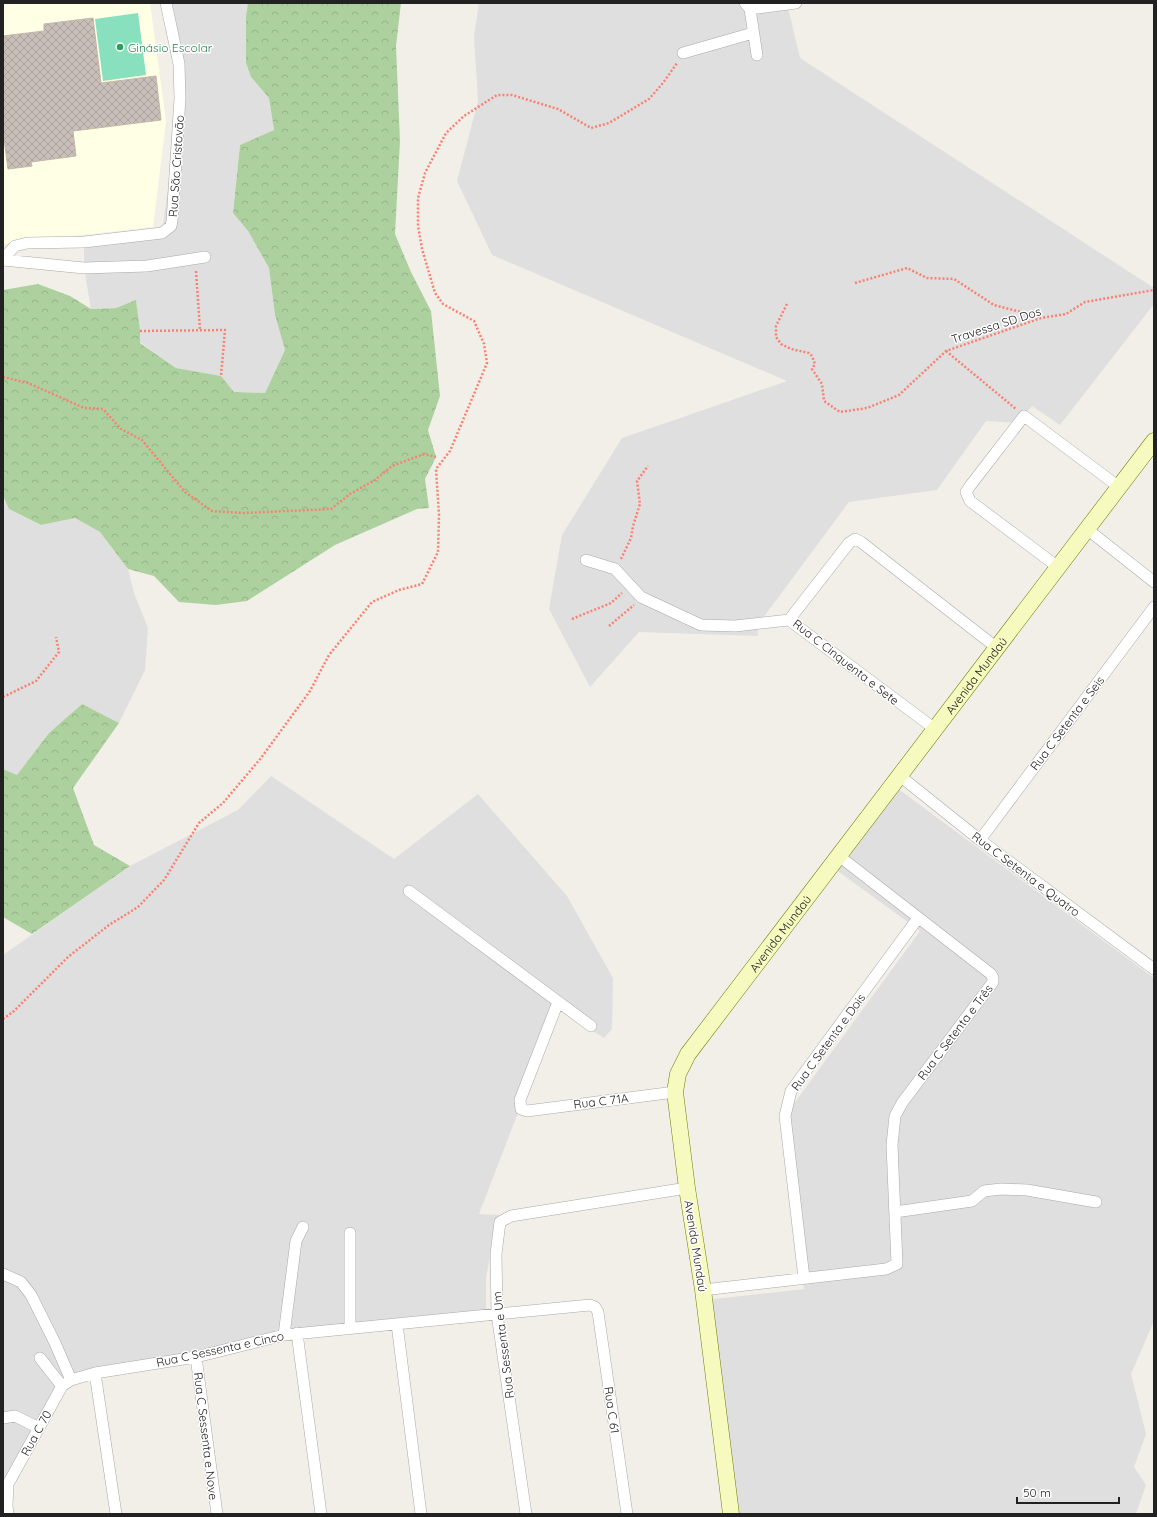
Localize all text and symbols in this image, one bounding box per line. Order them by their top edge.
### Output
place label: Ginásio Escolar [128,40,213,55]
marker: Ginásio Escolar [115,42,125,52]
street label: Rua São Cristovão [165,114,187,218]
street label: Travessa SD Dos [949,303,1043,347]
street label: Rua C Cinquenta e Sete [790,616,902,708]
street label: Avenida Mundaú [942,634,1010,717]
street label: Rua C Setenta e Seis [1027,673,1108,773]
street label: Rua C Setenta e Quatro [969,828,1083,920]
street label: Avenida Mundaú [746,892,814,975]
street label: Rua C Setenta e Três [914,981,996,1083]
street label: Rua C Setenta e Dois [788,990,869,1094]
street label: Rua C 71A [573,1090,630,1112]
street label: Avenida Mundaú [681,1199,711,1293]
street label: Rua Sessenta e Um [489,1290,517,1399]
street label: Rua C Sessenta e Cinco [155,1328,285,1370]
street label: Rua C Sessenta e Nove [191,1371,221,1501]
street label: Rua C 61 [601,1386,623,1434]
street label: Rua C 70 [17,1408,55,1458]
scale bar [1017,1479,1119,1505]
text: 50 m [1023,1485,1051,1500]

